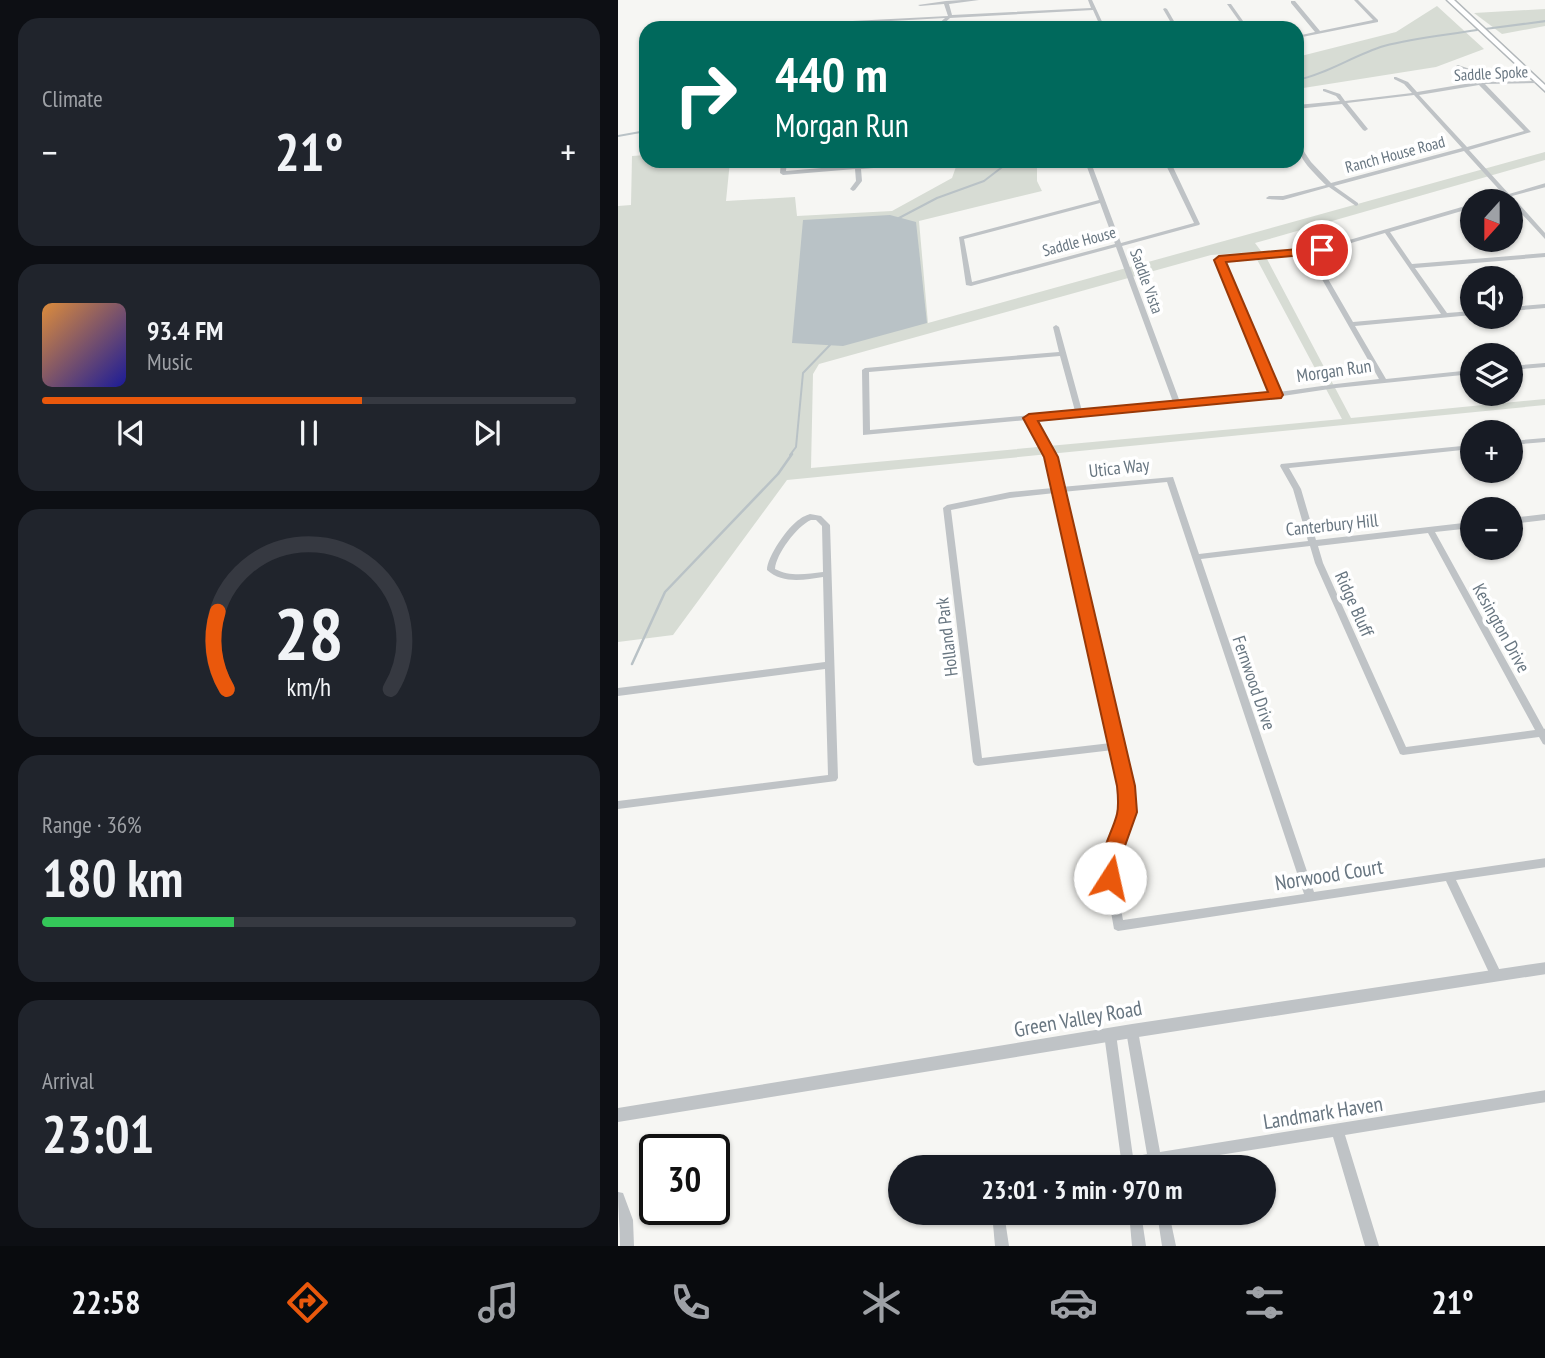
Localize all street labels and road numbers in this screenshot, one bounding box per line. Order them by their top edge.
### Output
street label: Saddle Spoke [1453,61,1529,85]
street label: Ranch House Road [1343,131,1447,177]
street label: Saddle House [1040,222,1118,260]
street label: Saddle Vista [1126,246,1168,316]
street label: Morgan Run [1295,354,1373,387]
street label: Utica Way [1087,453,1151,482]
street label: Canterbury Hill [1285,508,1380,541]
street label: Ridge Bluff [1330,568,1380,641]
street label: Kesington Drive [1468,579,1535,676]
street label: Holland Park [930,596,963,678]
street label: Fernwood Drive [1228,633,1281,733]
street label: Norwood Court [1273,853,1385,896]
street label: Green Valley Road [1012,994,1144,1043]
street label: Landmark Haven [1261,1090,1385,1135]

